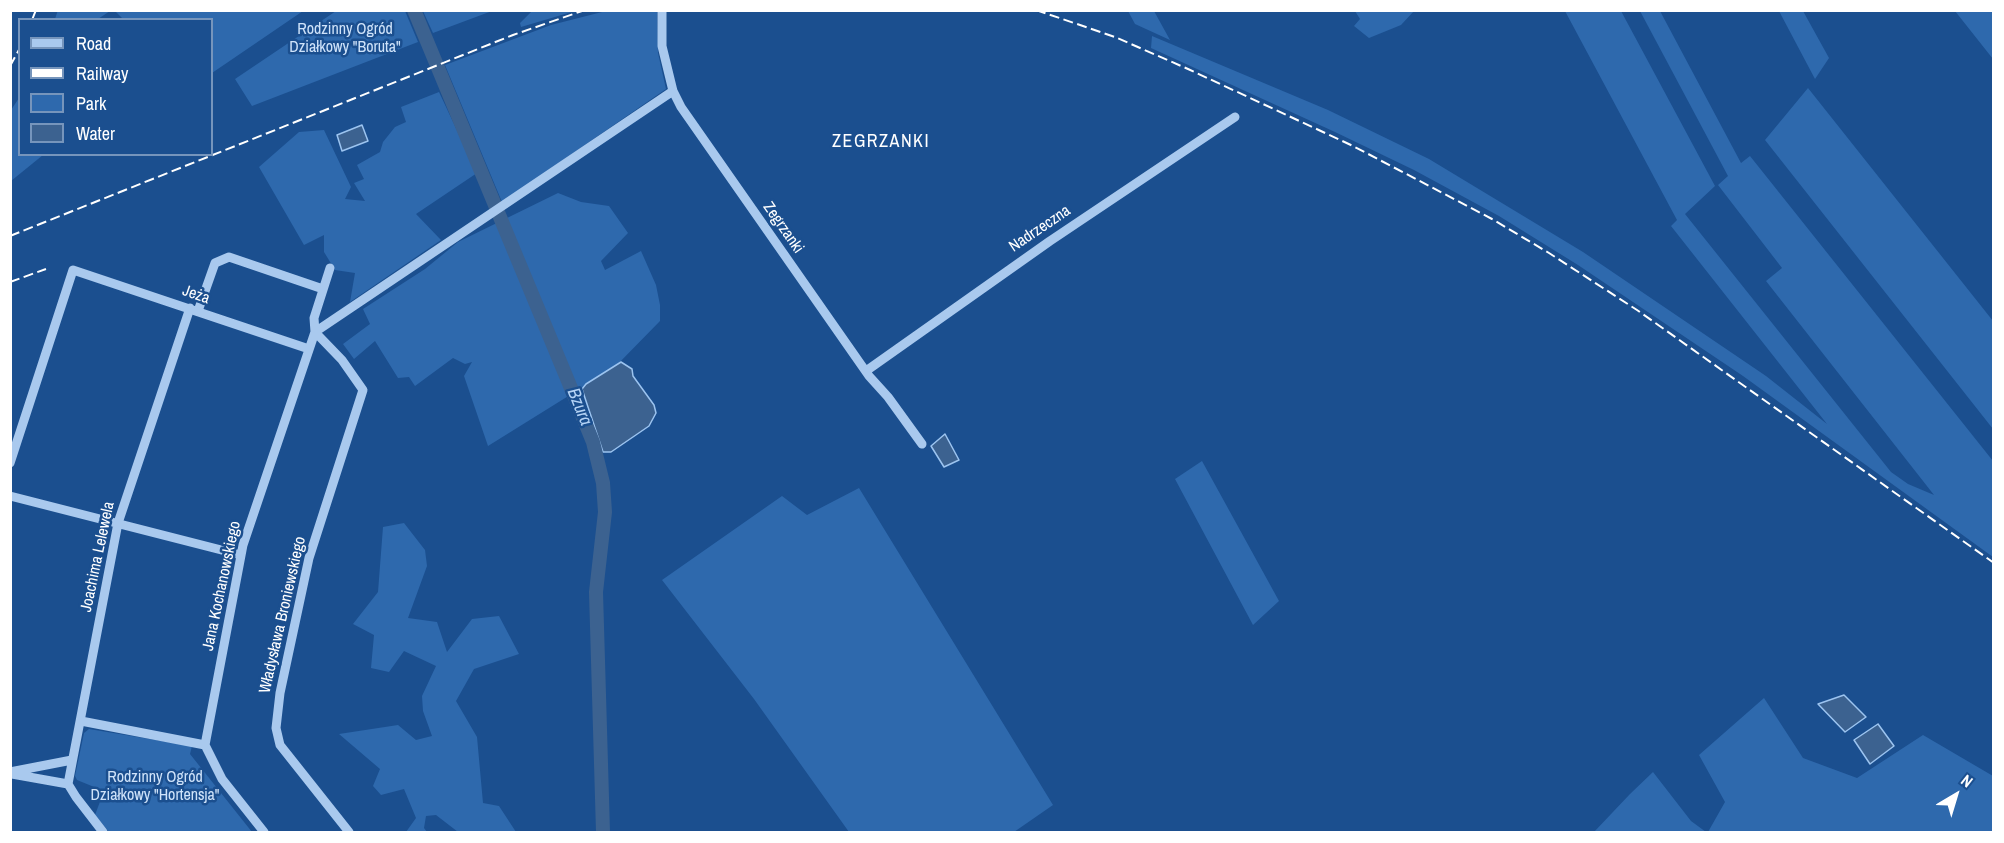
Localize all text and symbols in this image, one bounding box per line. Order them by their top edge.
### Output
legend [18,18,213,156]
park label: Rodzinny Ogród Działkowy "Boruta" [289,20,401,58]
text: Road [76,31,111,56]
text: Railway [76,61,129,86]
text: Park [76,91,106,116]
text: Water [76,121,115,146]
district label: ZEGRZANKI [832,131,930,153]
street label: Zegrzanki [758,199,808,257]
street label: Nadrzeczna [1006,201,1074,257]
street label: Jeża [180,281,212,309]
water label: Bzura [562,385,596,429]
street label: Joachima Lelewela [77,500,119,614]
street label: Jana Kochanowskiego [199,519,245,653]
street label: Władysława Broniewskiego [256,535,310,695]
north arrow [1926,765,1986,825]
park label: Rodzinny Ogród Działkowy "Hortensja" [91,768,219,806]
text: N [1957,769,1978,792]

